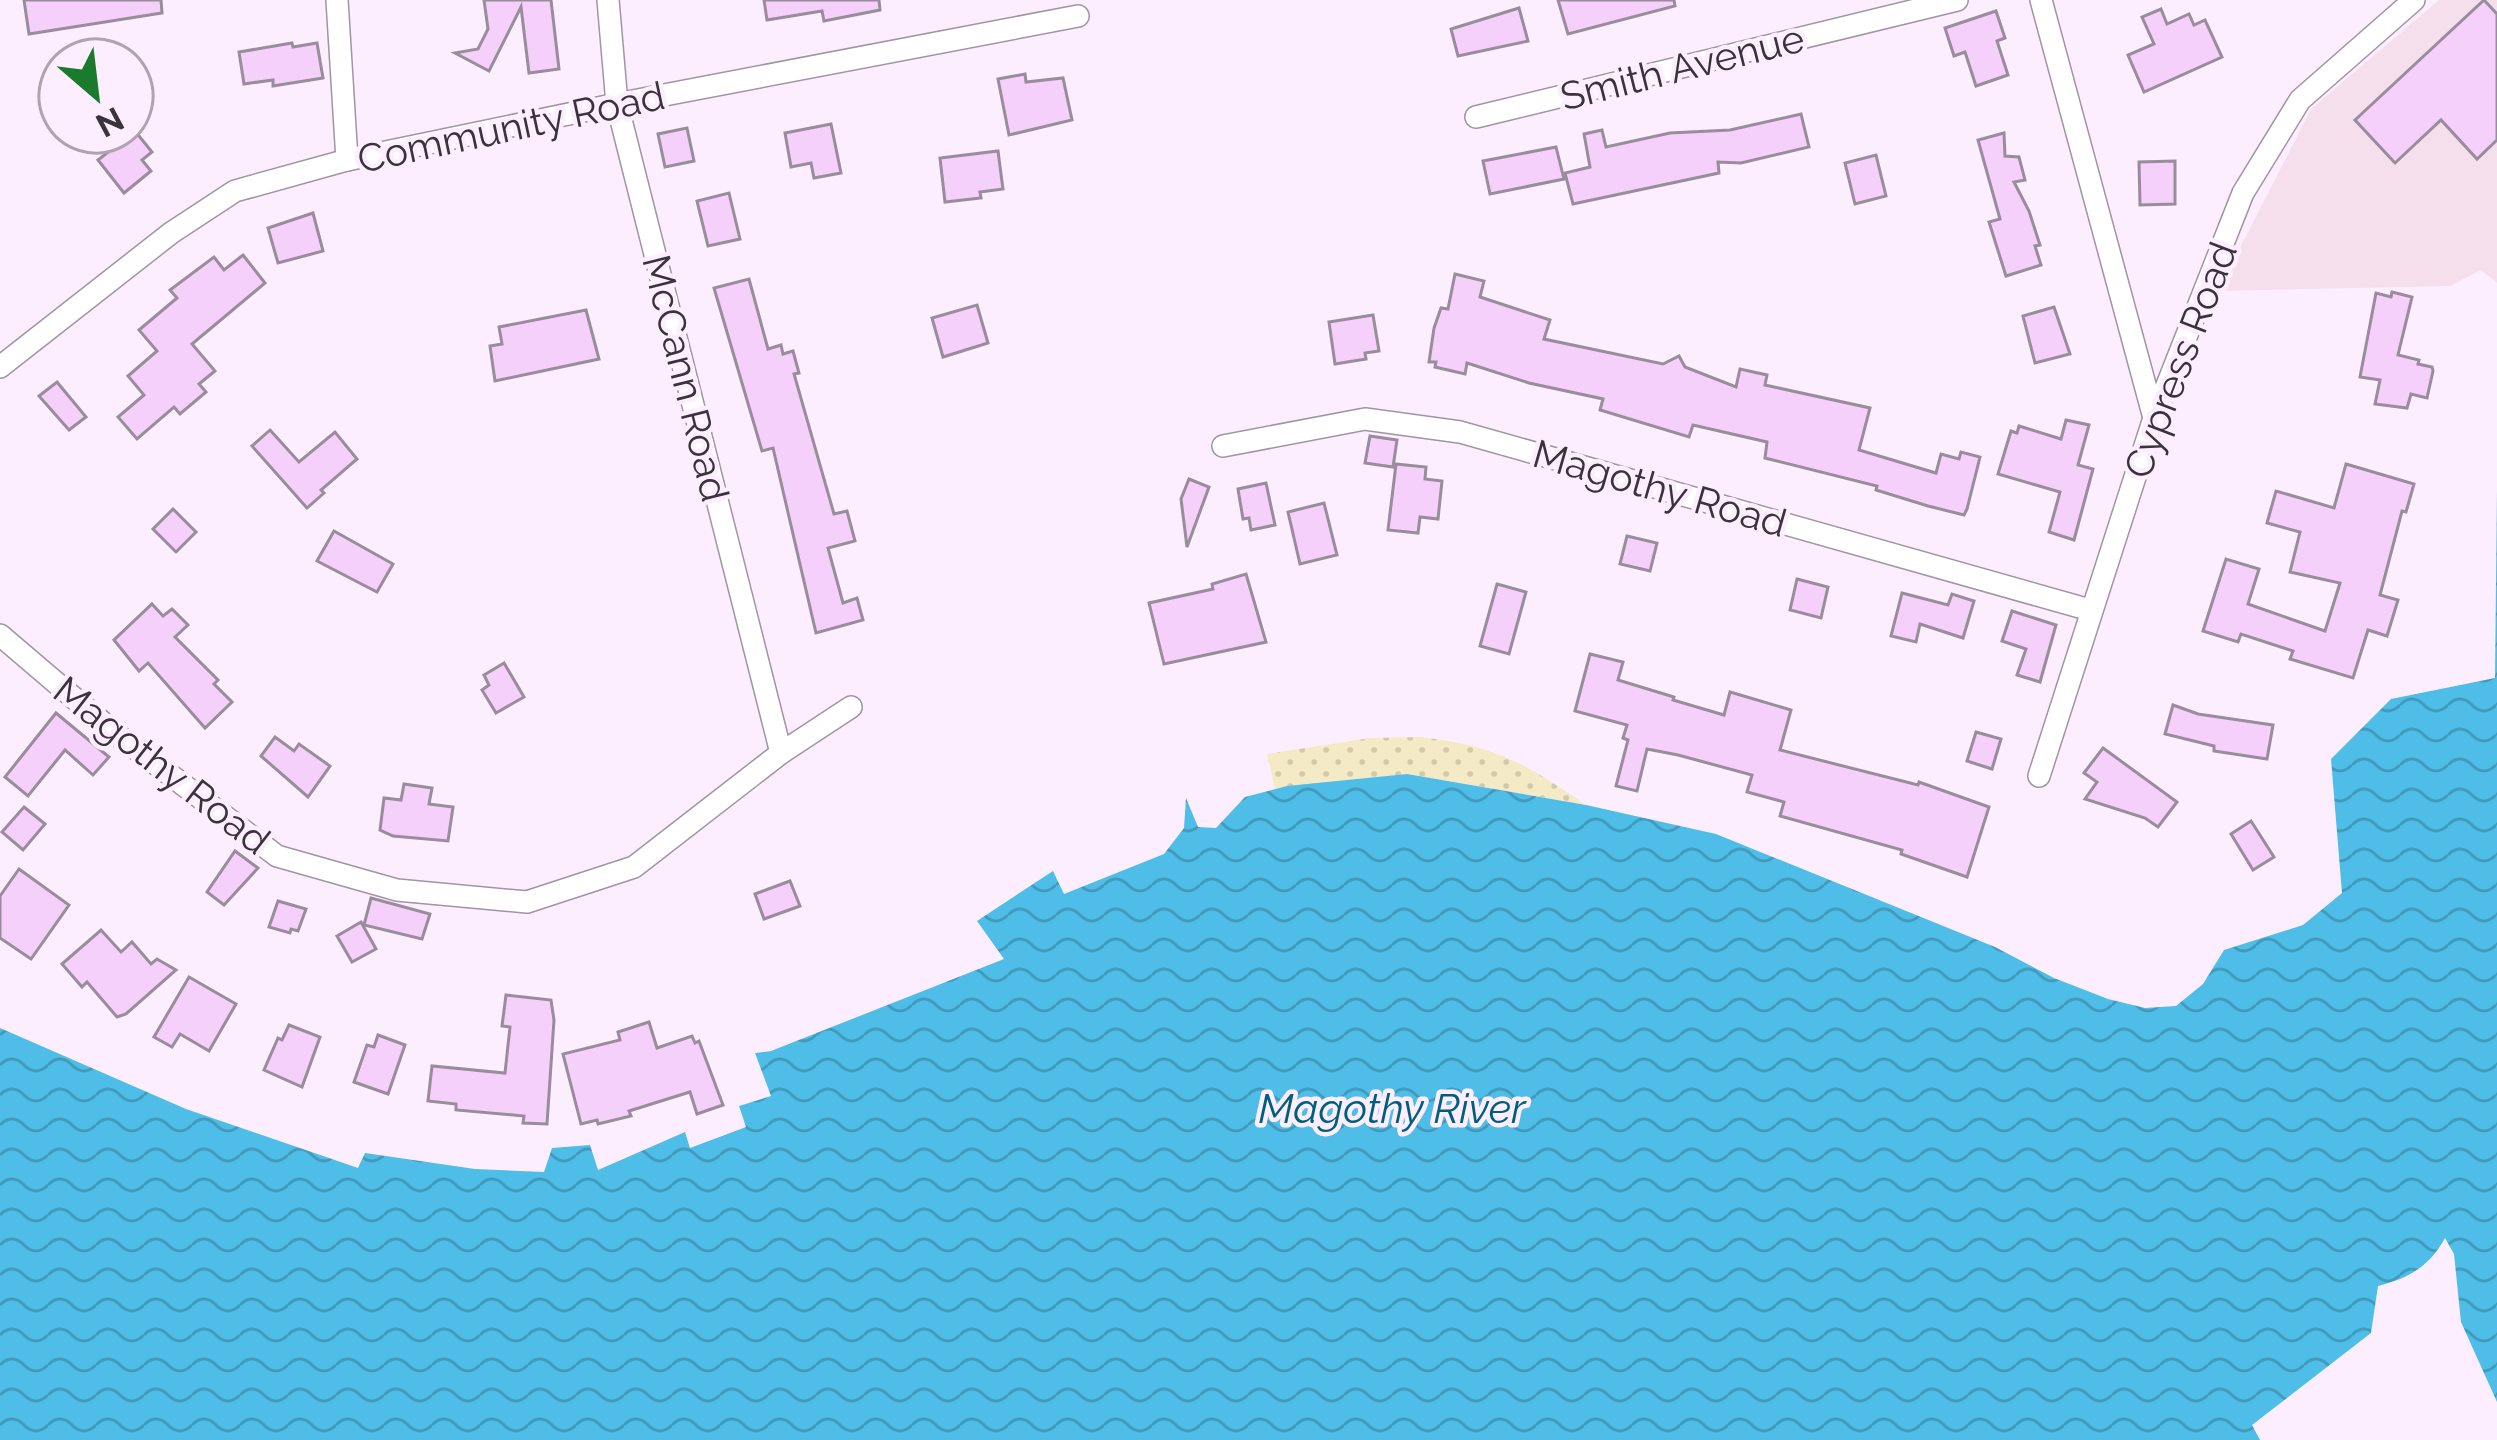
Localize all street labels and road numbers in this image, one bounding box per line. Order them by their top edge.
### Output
street label: Smith Avenue [1555,15,1809,119]
street label: Community Road [353,72,669,182]
street label: Cypress Road [2114,235,2246,485]
street label: McCann Road [633,250,739,506]
street label: Magothy Road [1528,430,1792,546]
street label: Magothy Road [45,666,279,864]

